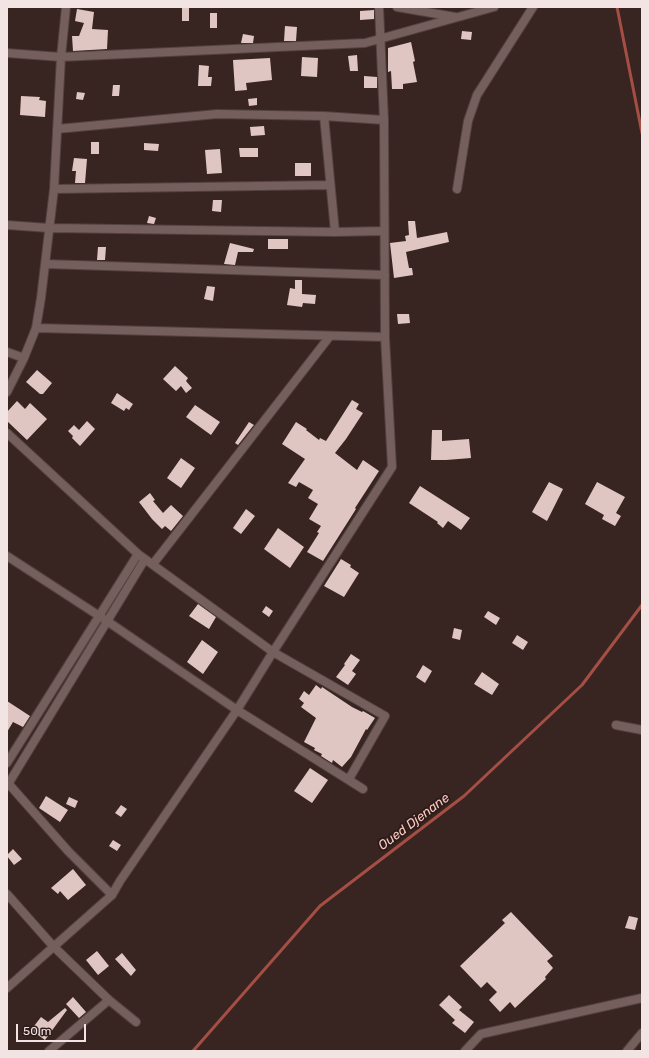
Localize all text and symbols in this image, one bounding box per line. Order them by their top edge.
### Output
water label: Oued Djenane [375,790,453,854]
scale bar [18,1016,88,1042]
text: 50 m [23,1024,51,1038]

